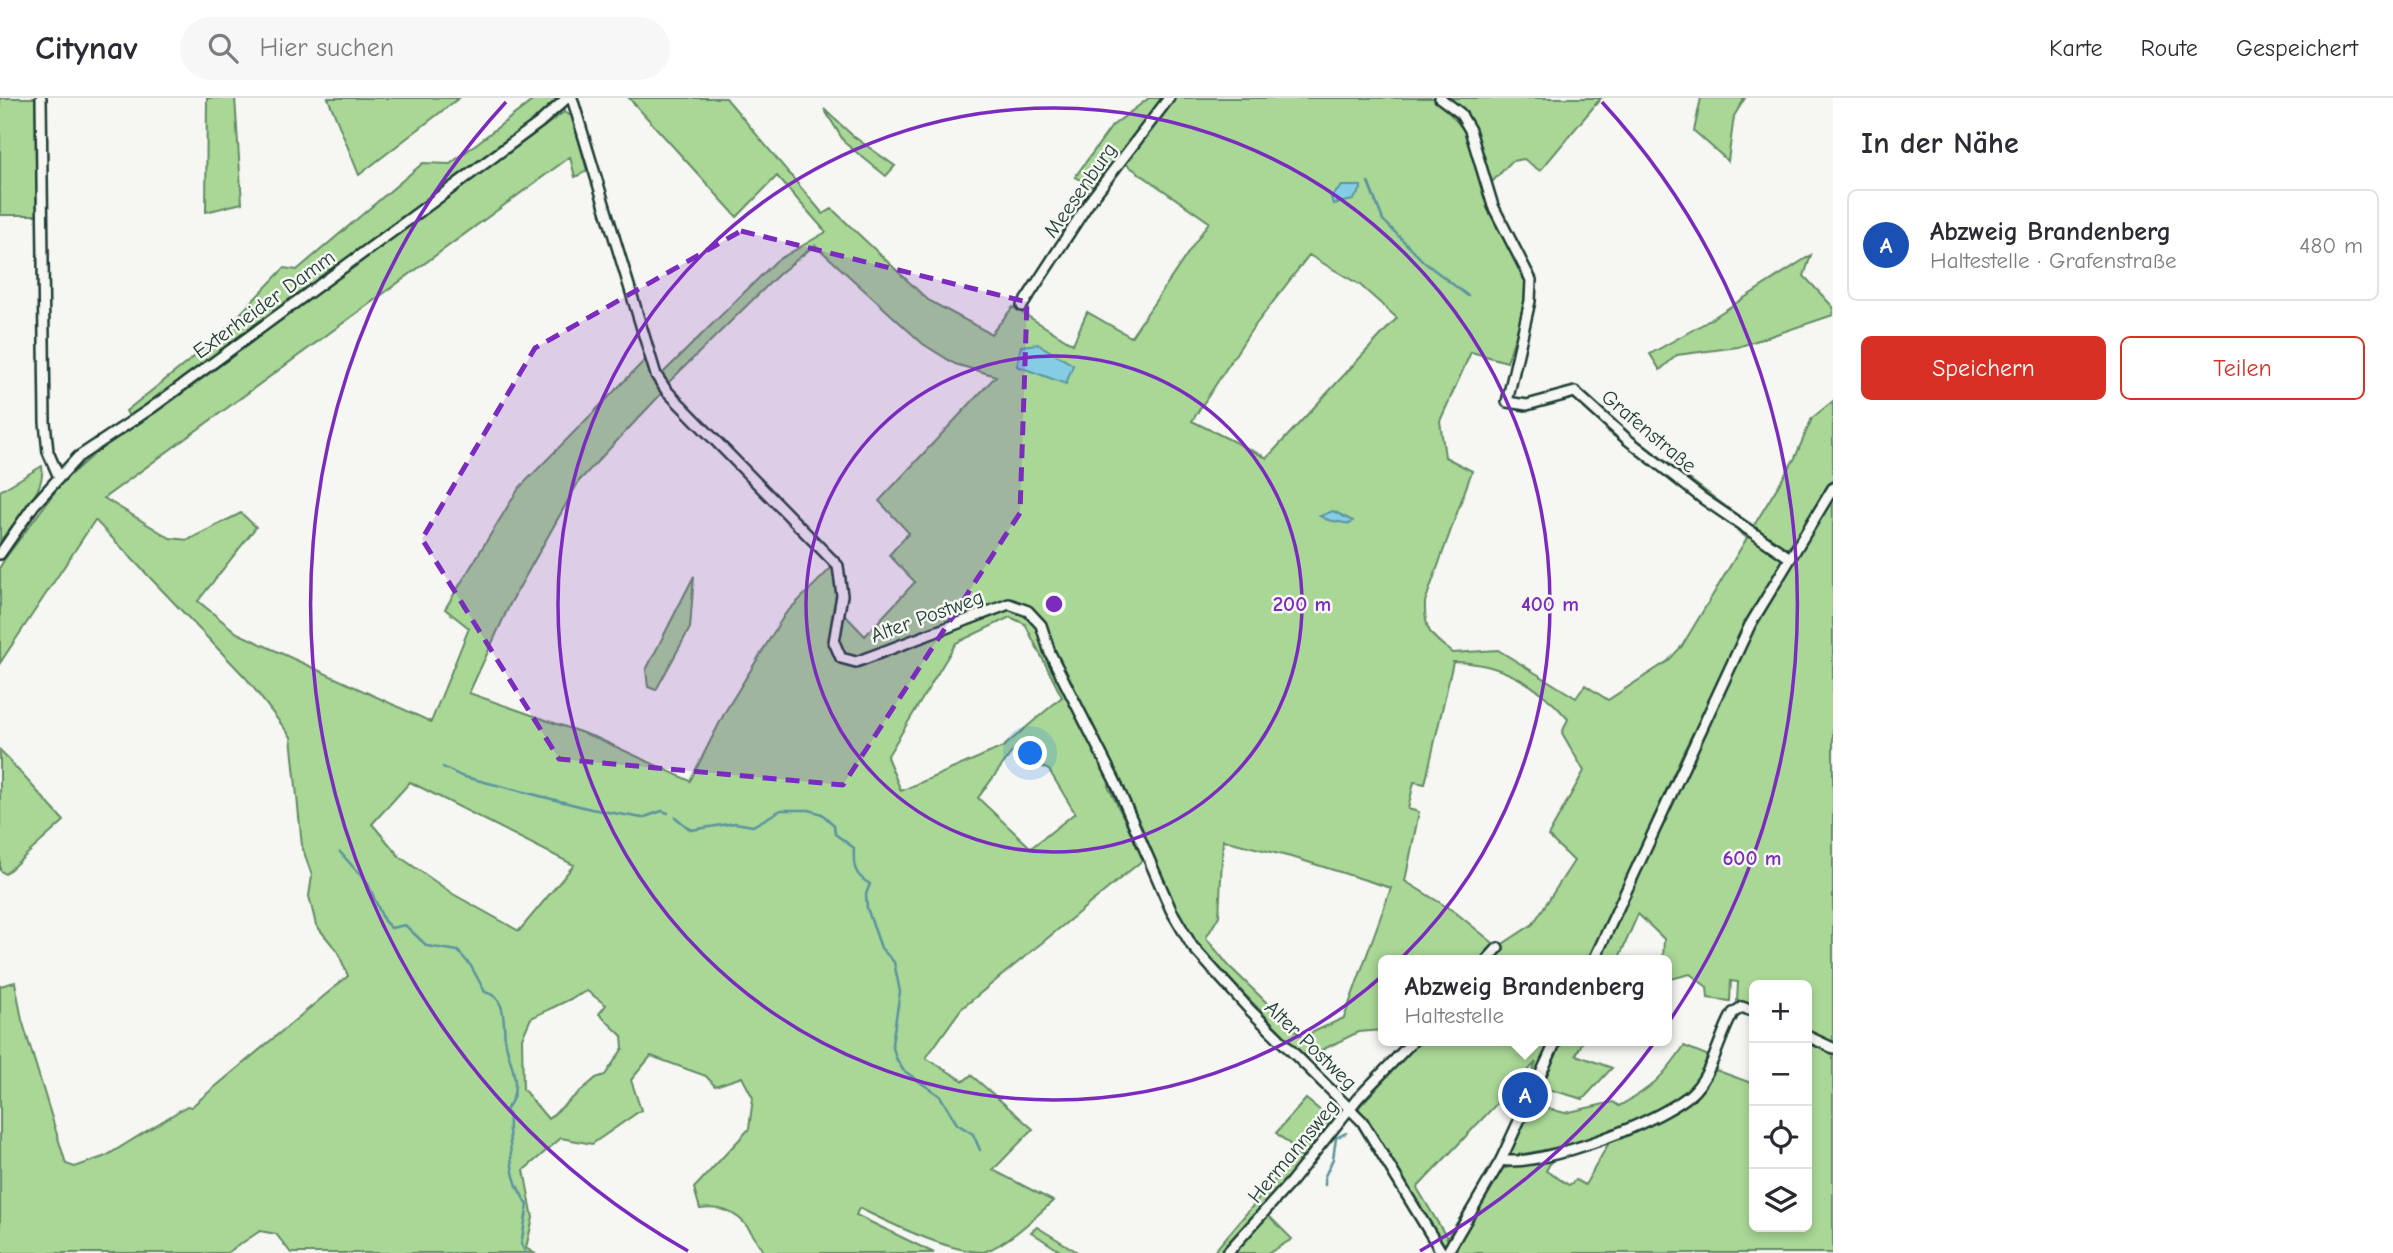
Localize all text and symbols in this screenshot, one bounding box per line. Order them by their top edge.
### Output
search box [180,17,670,80]
text: Citynav [35,29,138,67]
icon: search [204,29,242,67]
text: Hier suchen [260,33,394,63]
text: Karte [2049,34,2103,62]
text: Route [2141,34,2198,62]
text: Gespeichert [2236,34,2358,62]
text: In der Nähe [1861,126,2019,161]
street label: Meesenburg [1039,138,1121,242]
text: Abzweig Brandenberg [1930,217,2171,247]
text: A [1880,232,1892,259]
text: 480 m [2299,232,2363,259]
street label: Exterheider Damm [189,245,339,363]
text: Haltestelle · Grafenstraße [1930,247,2177,274]
button: Speichern [1861,336,2106,400]
button: Teilen [2120,336,2365,400]
street label: Grafenstraße [1597,384,1701,478]
street label: Alter Postweg [867,584,987,648]
centre of rings [1042,592,1066,616]
text: 200 m [1273,592,1331,616]
text: 400 m [1521,592,1579,616]
your location [1013,736,1047,770]
text: 600 m [1722,846,1782,870]
popup [1378,955,1672,1046]
text: Abzweig Brandenberg [1404,972,1646,1002]
map controls [1749,980,1812,1232]
button: + [1749,980,1812,1043]
street label: Alter Postweg [1260,995,1362,1095]
text: Haltestelle [1404,1002,1504,1029]
button: − [1749,1043,1812,1106]
pin: A [1502,1069,1548,1121]
street label: Hermannsweg [1243,1094,1343,1208]
button: locate [1749,1106,1812,1169]
button: layers [1749,1169,1812,1232]

